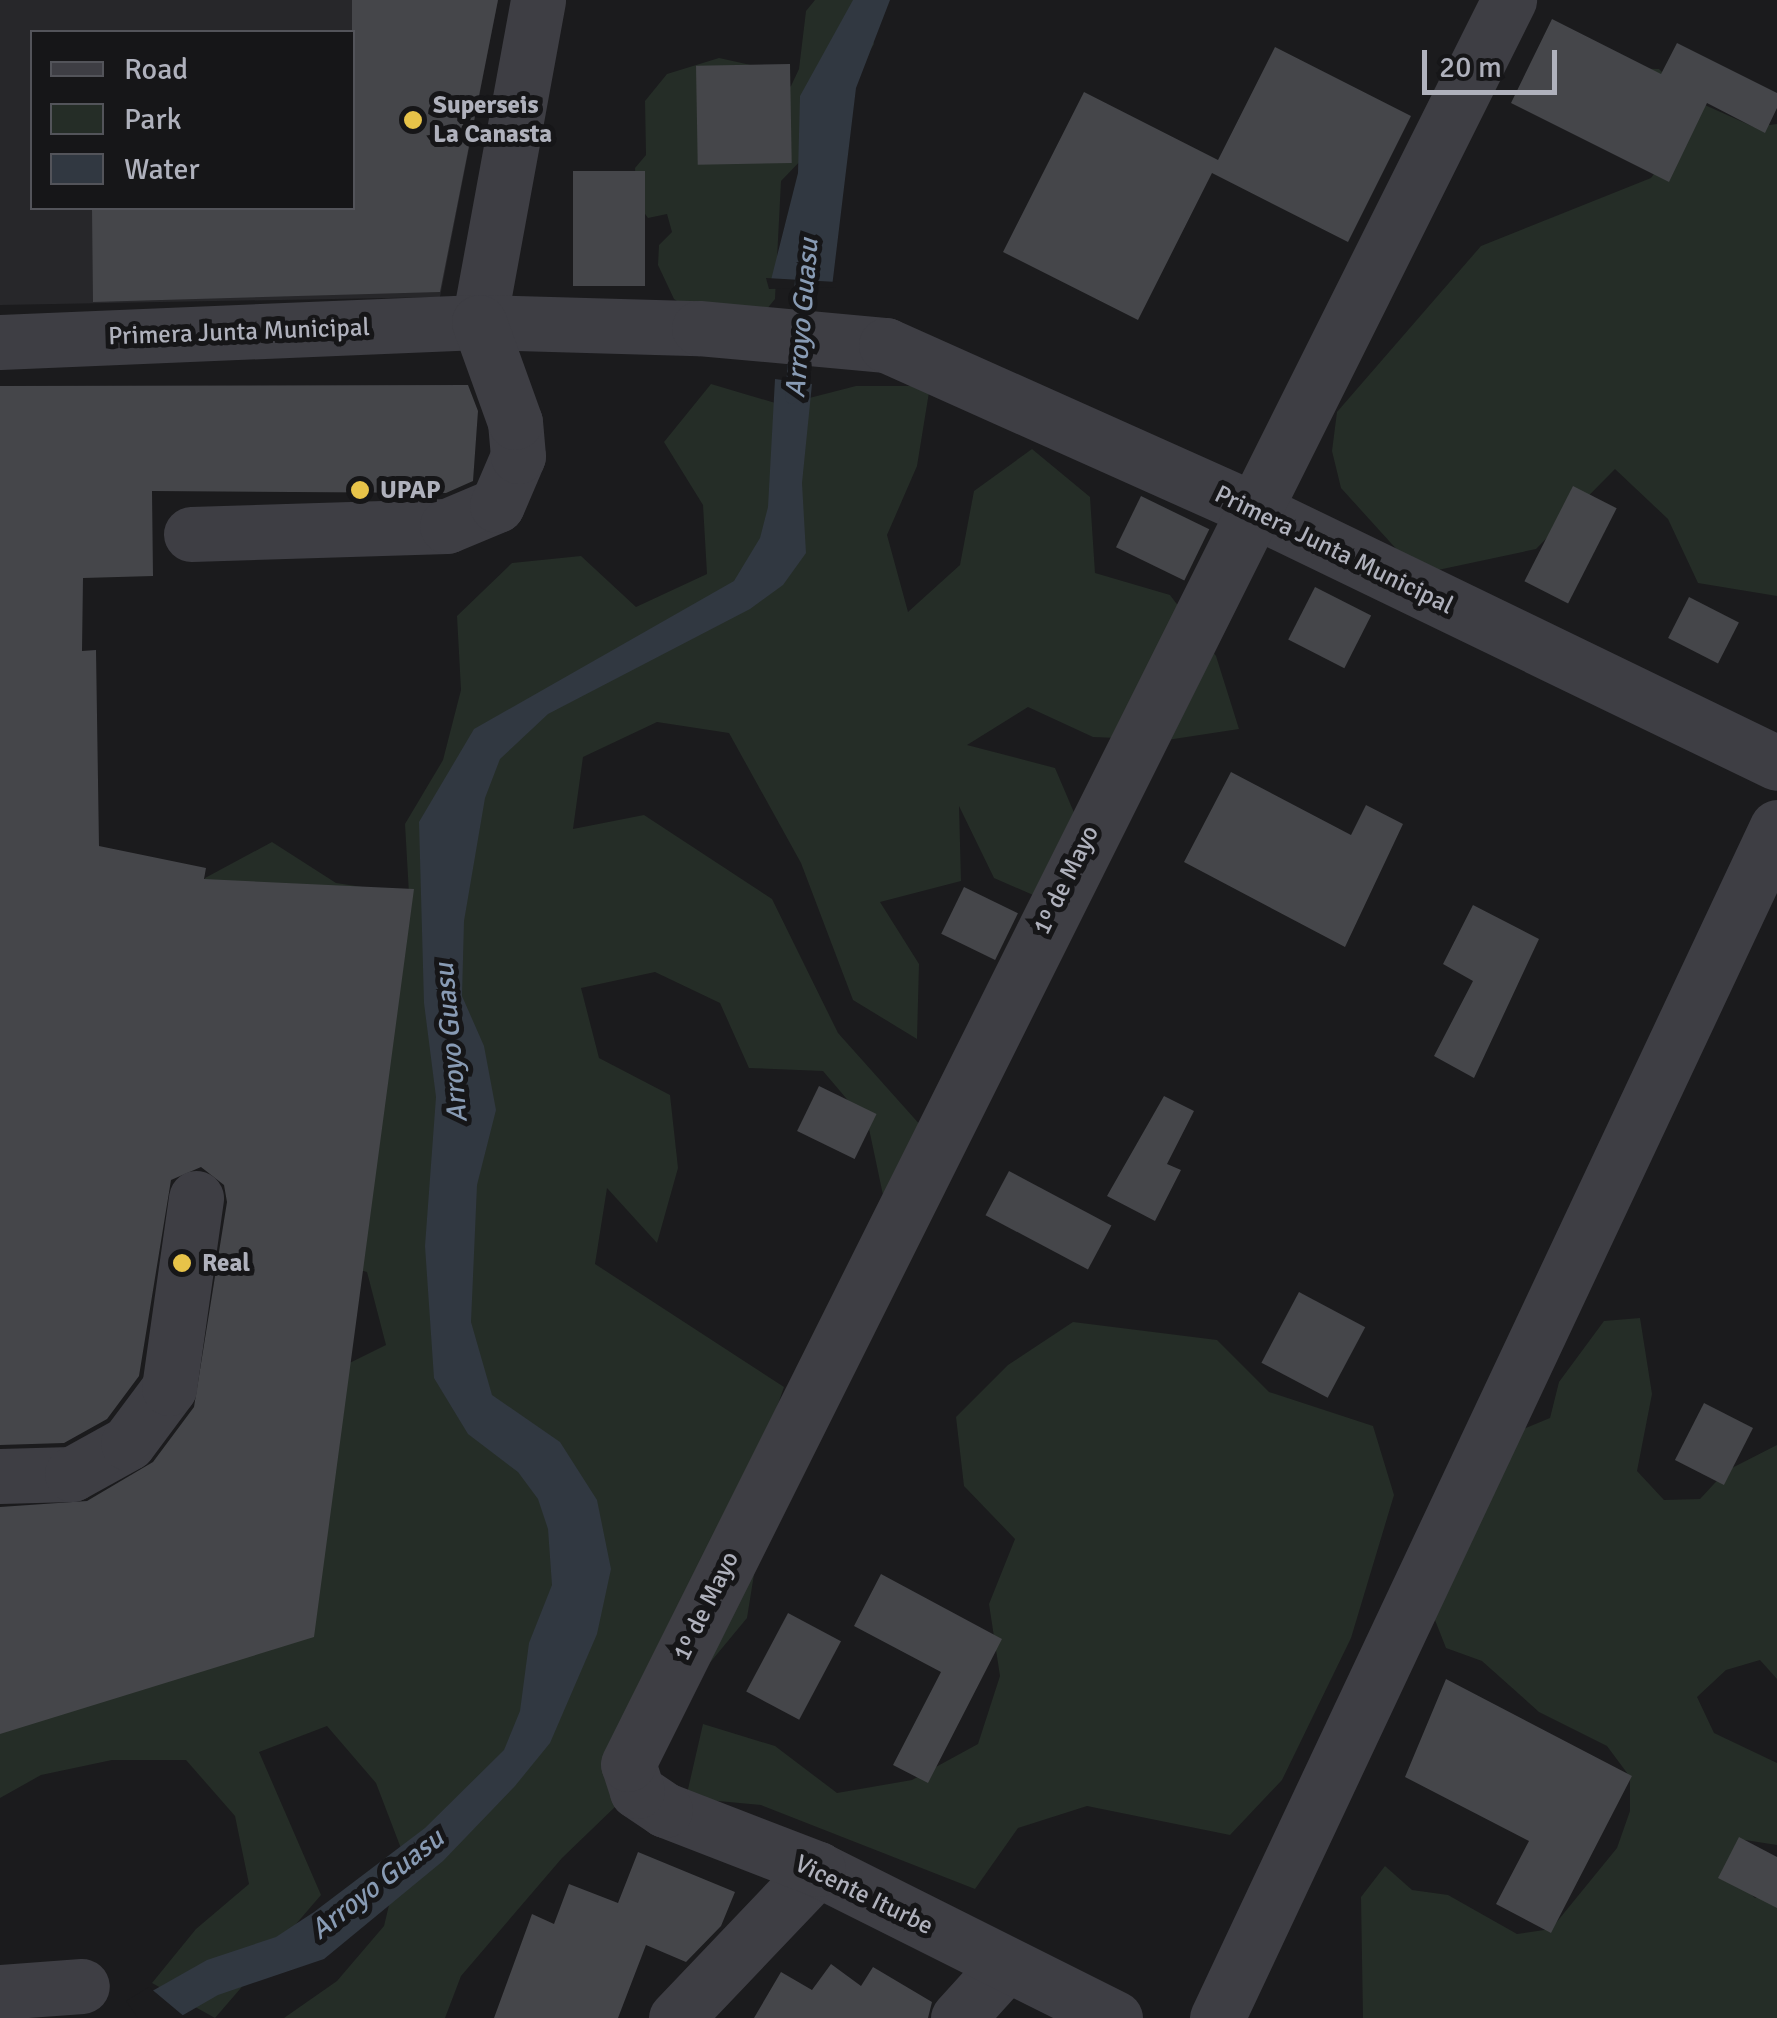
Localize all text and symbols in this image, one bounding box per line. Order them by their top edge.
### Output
legend [30,30,355,210]
scale bar [1427,30,1562,92]
text: 20 m [1439,49,1502,86]
text: Road [124,51,188,88]
place label: Superseis La Canasta [433,91,552,150]
text: Park [124,101,182,138]
marker: Superseis La Canasta [402,109,424,131]
text: Water [124,151,200,188]
water label: Arroyo Guasu [778,237,826,399]
street label: Primera Junta Municipal [108,312,370,352]
place label: UPAP [380,475,441,505]
marker: UPAP [349,479,371,501]
street label: Primera Junta Municipal [1210,479,1458,621]
street label: 1º de Mayo [1027,821,1105,939]
water label: Arroyo Guasu [427,962,475,1124]
place label: Real [202,1248,250,1278]
marker: Real [171,1252,193,1274]
street label: 1º de Mayo [667,1547,745,1665]
water label: Arroyo Guasu [304,1822,450,1946]
street label: Vicente Iturbe [790,1849,938,1941]

